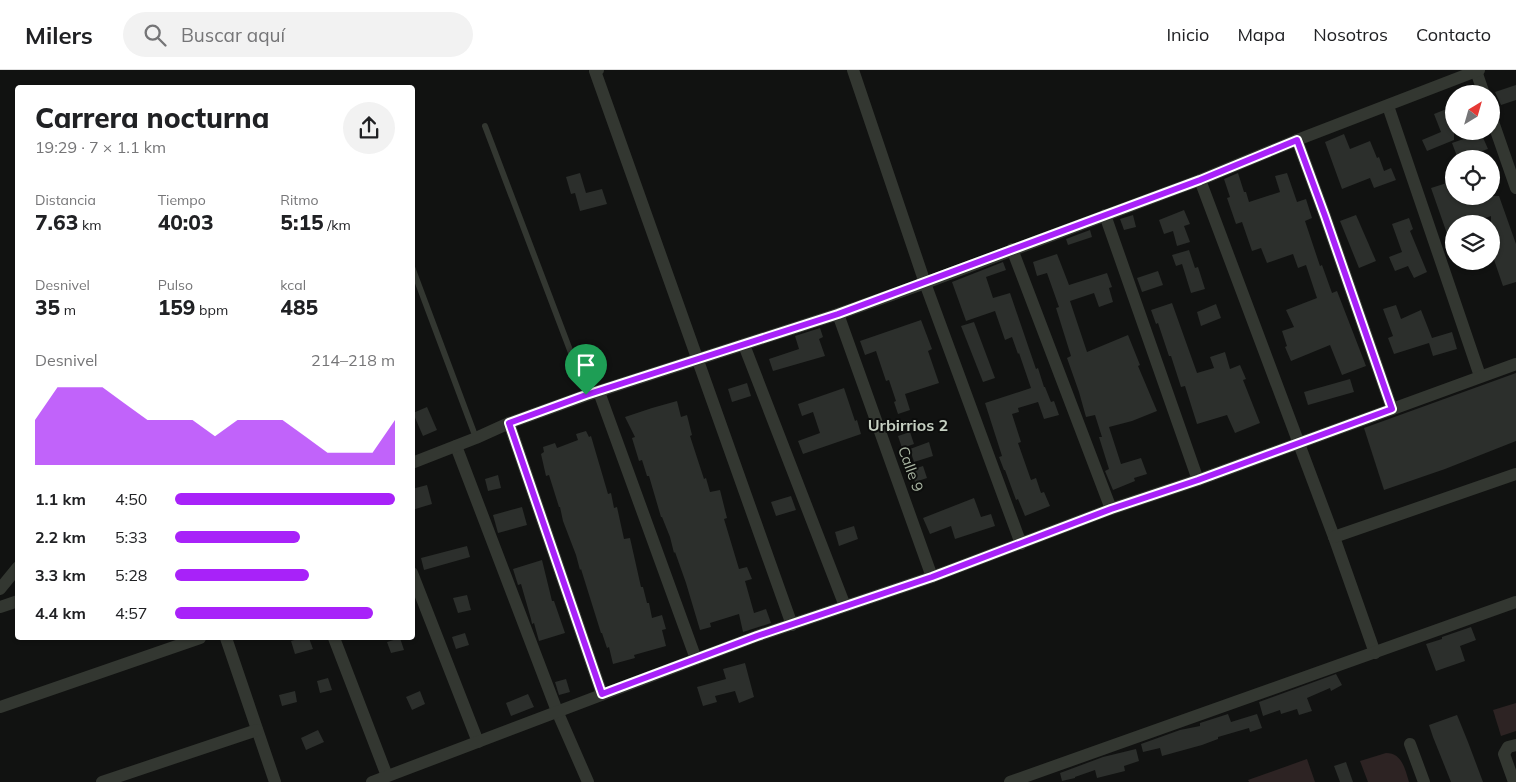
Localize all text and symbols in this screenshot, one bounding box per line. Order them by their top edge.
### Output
search box [123,12,473,57]
text: Milers [25,20,93,50]
icon: search [141,21,169,49]
text: Buscar aquí [181,23,285,47]
text: Inicio [1166,23,1209,46]
text: Mapa [1237,23,1285,46]
text: Nosotros [1313,23,1388,46]
text: Contacto [1416,23,1491,46]
north arrow [1445,85,1500,140]
map controls [1445,85,1500,270]
text: Carrera nocturna [35,100,269,135]
button: share [343,102,395,154]
text: 19:29 · 7 × 1.1 km [35,137,166,157]
button: locate [1445,150,1500,205]
text: Distancia [35,191,96,209]
text: Tiempo [158,191,206,209]
text: Ritmo [280,191,319,209]
text: 7.63 [35,209,78,235]
text: 40:03 [158,209,214,235]
text: 5:15 [280,209,324,235]
button: layers [1445,215,1500,270]
text: km [78,216,101,234]
text: /km [324,216,351,234]
text: Desnivel [35,276,90,294]
text: Pulso [158,276,193,294]
text: kcal [280,276,306,294]
text: 35 [35,294,60,320]
text: 159 [158,294,195,320]
text: 485 [280,294,318,320]
text: m [60,301,76,319]
text: bpm [195,301,228,319]
pin [565,344,607,395]
text: Desnivel [35,350,98,370]
text: 214–218 m [311,350,395,370]
icon: arrive [572,351,600,379]
district label: Urbirrios 2 [868,415,948,435]
street label: Calle 9 [894,444,928,494]
text: 1.1 km [35,489,86,509]
text: 4:50 [115,489,147,509]
text: 2.2 km [35,527,86,547]
text: 5:33 [115,527,147,547]
text: 3.3 km [35,565,86,585]
text: 5:28 [115,565,147,585]
text: 4.4 km [35,603,86,623]
text: 4:57 [115,603,147,623]

